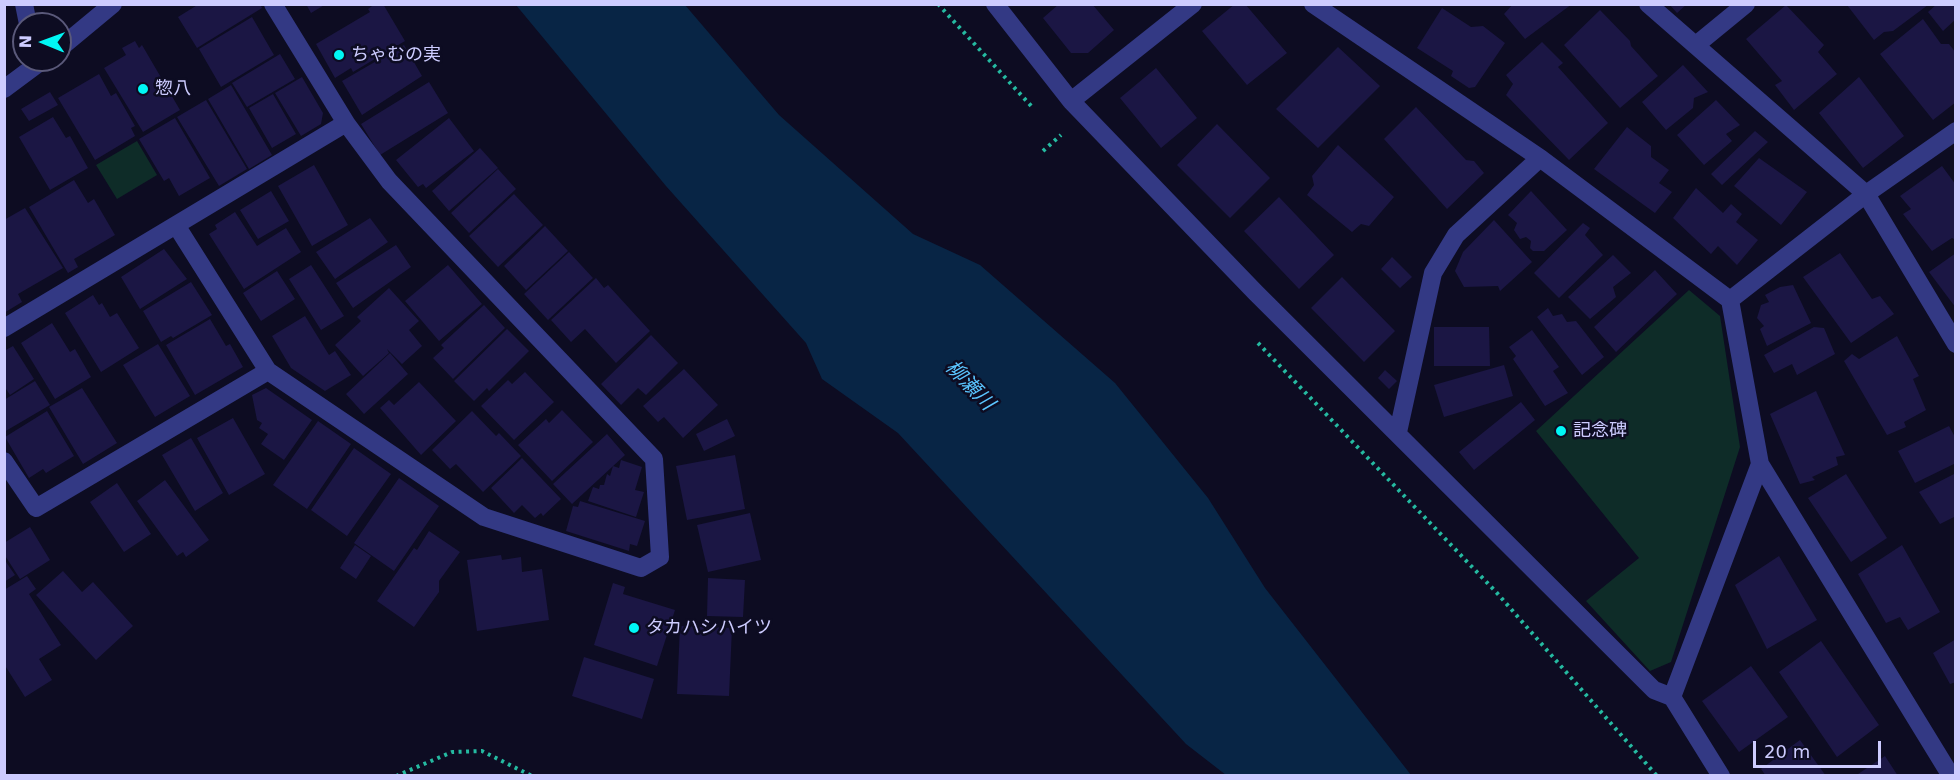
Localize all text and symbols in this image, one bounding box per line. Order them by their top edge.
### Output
north arrow [12,12,72,72]
text: N [16,35,35,49]
place label: ちゃむの実 [351,44,441,66]
marker: ちゃむの実 [332,48,346,62]
place label: 惣八 [155,78,191,100]
marker: 惣八 [136,82,150,96]
water label: 柳瀬川 [940,356,998,416]
place label: 記念碑 [1573,420,1627,442]
marker: 記念碑 [1554,424,1568,438]
place label: タカハシハイツ [646,617,772,639]
marker: タカハシハイツ [627,621,641,635]
scale bar [1756,729,1884,767]
text: 20 m [1764,741,1810,762]

